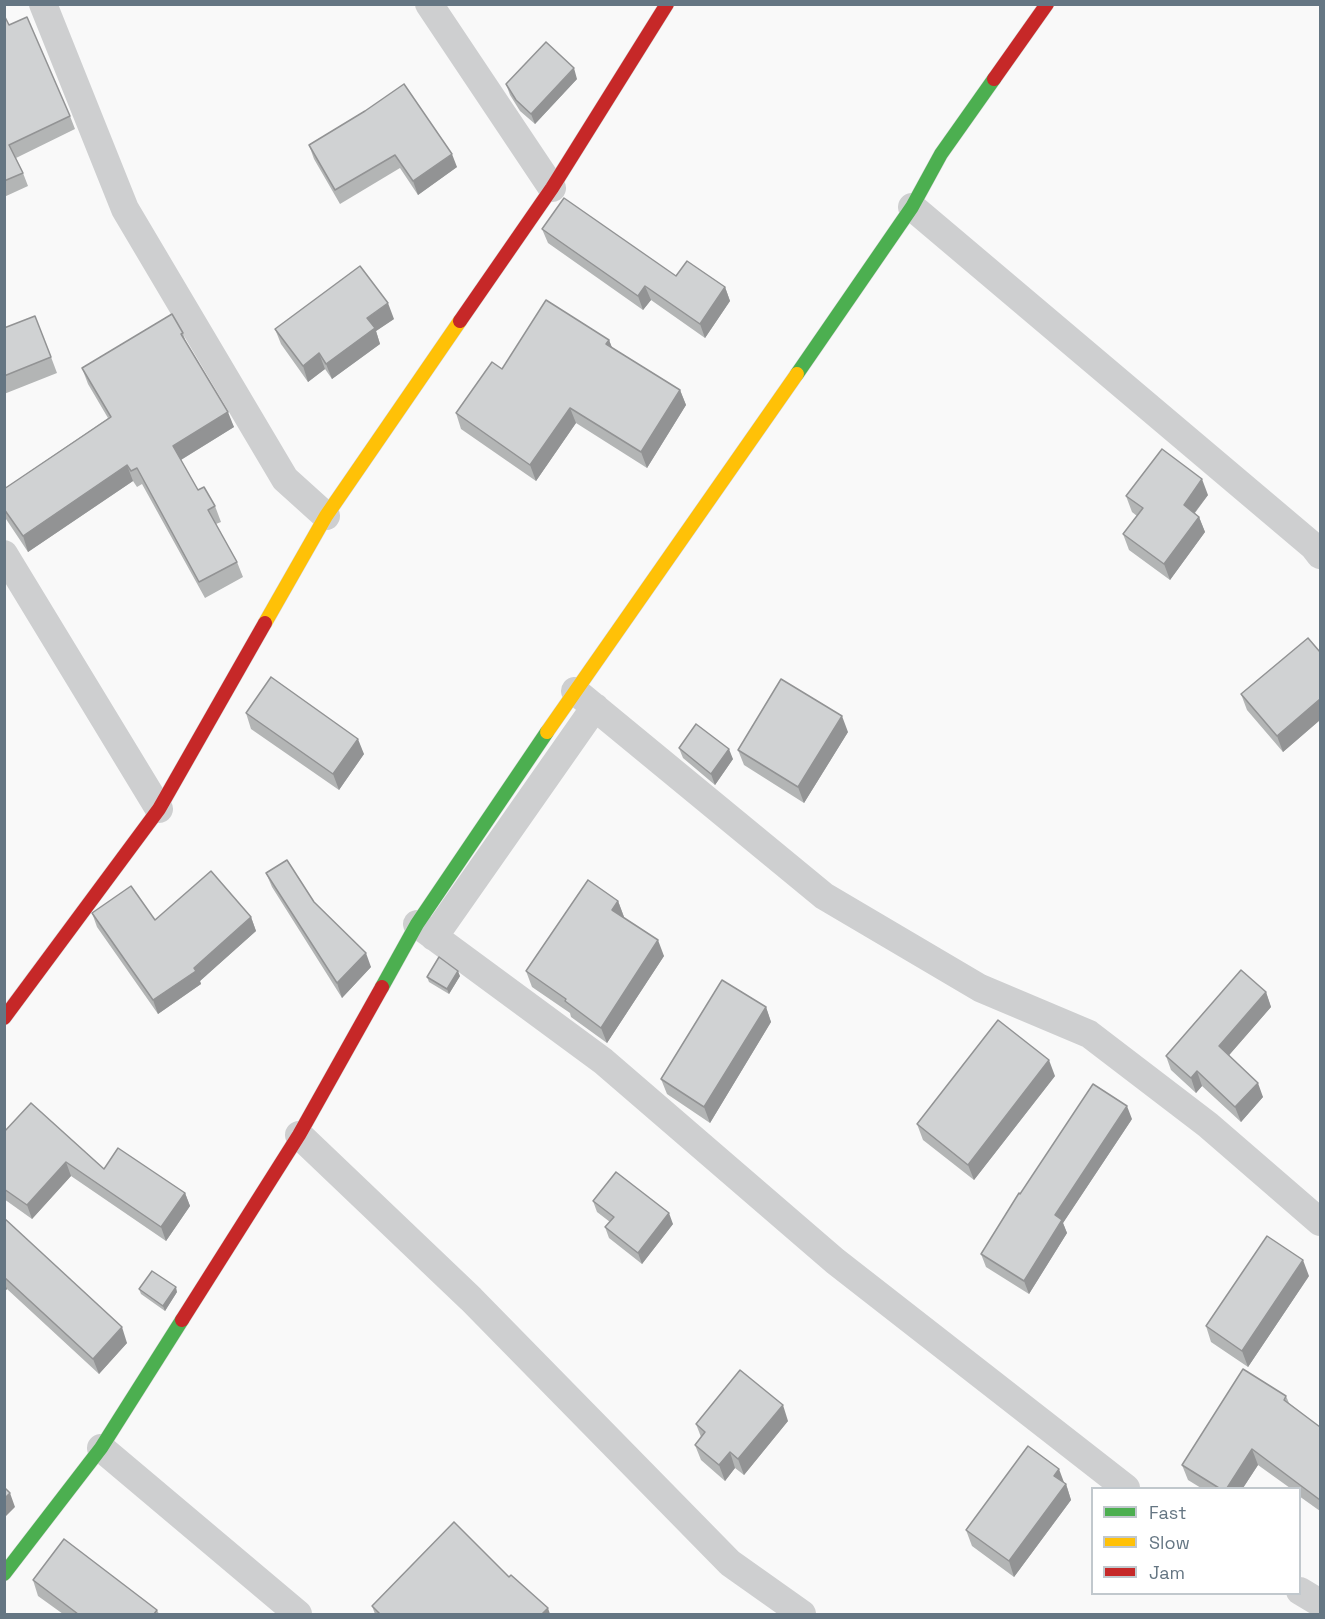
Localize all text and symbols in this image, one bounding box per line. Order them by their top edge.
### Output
legend [1091,1487,1301,1595]
text: Fast [1149,1501,1186,1524]
text: Slow [1149,1531,1190,1554]
text: Jam [1149,1561,1185,1584]

